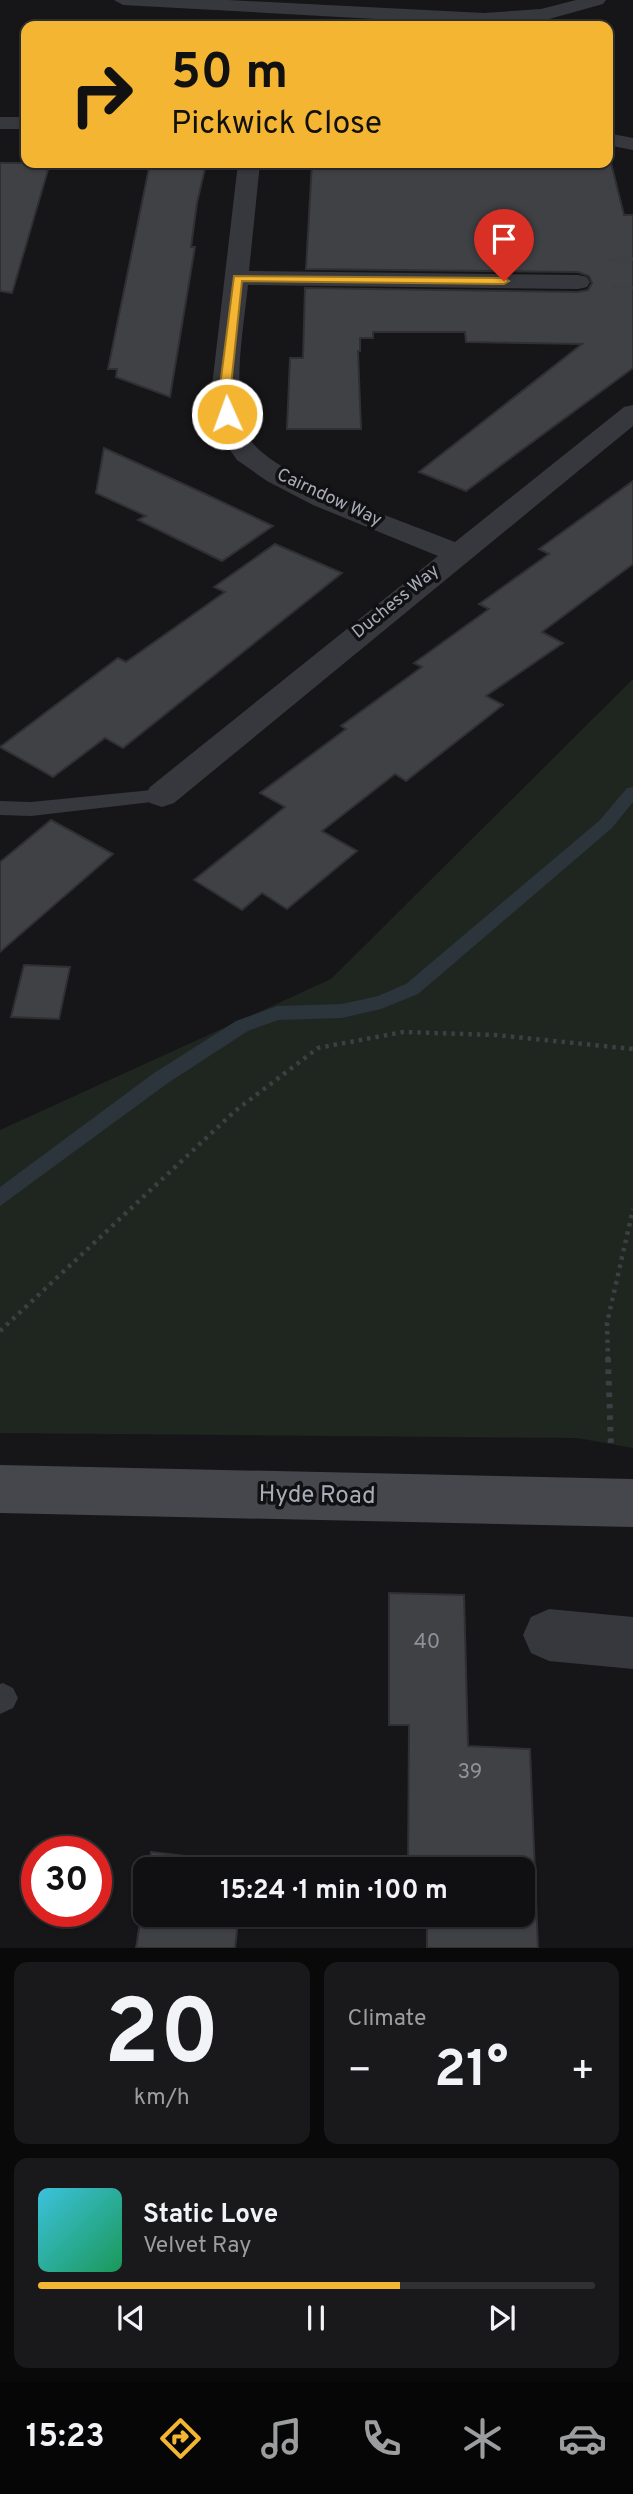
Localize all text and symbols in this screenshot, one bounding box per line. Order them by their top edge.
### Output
text: 50 m [171,44,288,106]
icon: right [56,49,147,140]
text: Pickwick Close [171,105,382,145]
pin [474,209,534,281]
icon: arrive [485,220,523,258]
position arrow [190,377,264,451]
street label: Cairndow Way [273,464,385,532]
street label: Duchess Way [348,560,444,644]
street label: Hyde Road [258,1480,376,1512]
house number: 40 [414,1629,440,1656]
house number: 39 [458,1759,482,1786]
speed limit sign: 30 [21,1836,112,1927]
text: 15:24 · 1 min · 100 m [220,1875,448,1908]
text: 20 [104,1981,219,2096]
text: Climate [348,2005,426,2034]
text: 21° [434,2039,508,2105]
text: − [348,2048,372,2097]
text: + [570,2048,595,2097]
text: km/h [134,2084,190,2113]
text: Static Love [143,2199,278,2232]
text: Velvet Ray [143,2232,251,2261]
icon: previous [112,2299,150,2337]
icon: pause [297,2299,335,2337]
icon: next [483,2299,521,2337]
icon: directions [156,2414,205,2463]
icon: music [257,2414,306,2463]
icon: phone [357,2414,406,2463]
icon: climate [458,2414,507,2463]
icon: car [558,2414,607,2463]
text: 15:23 [26,2418,105,2458]

